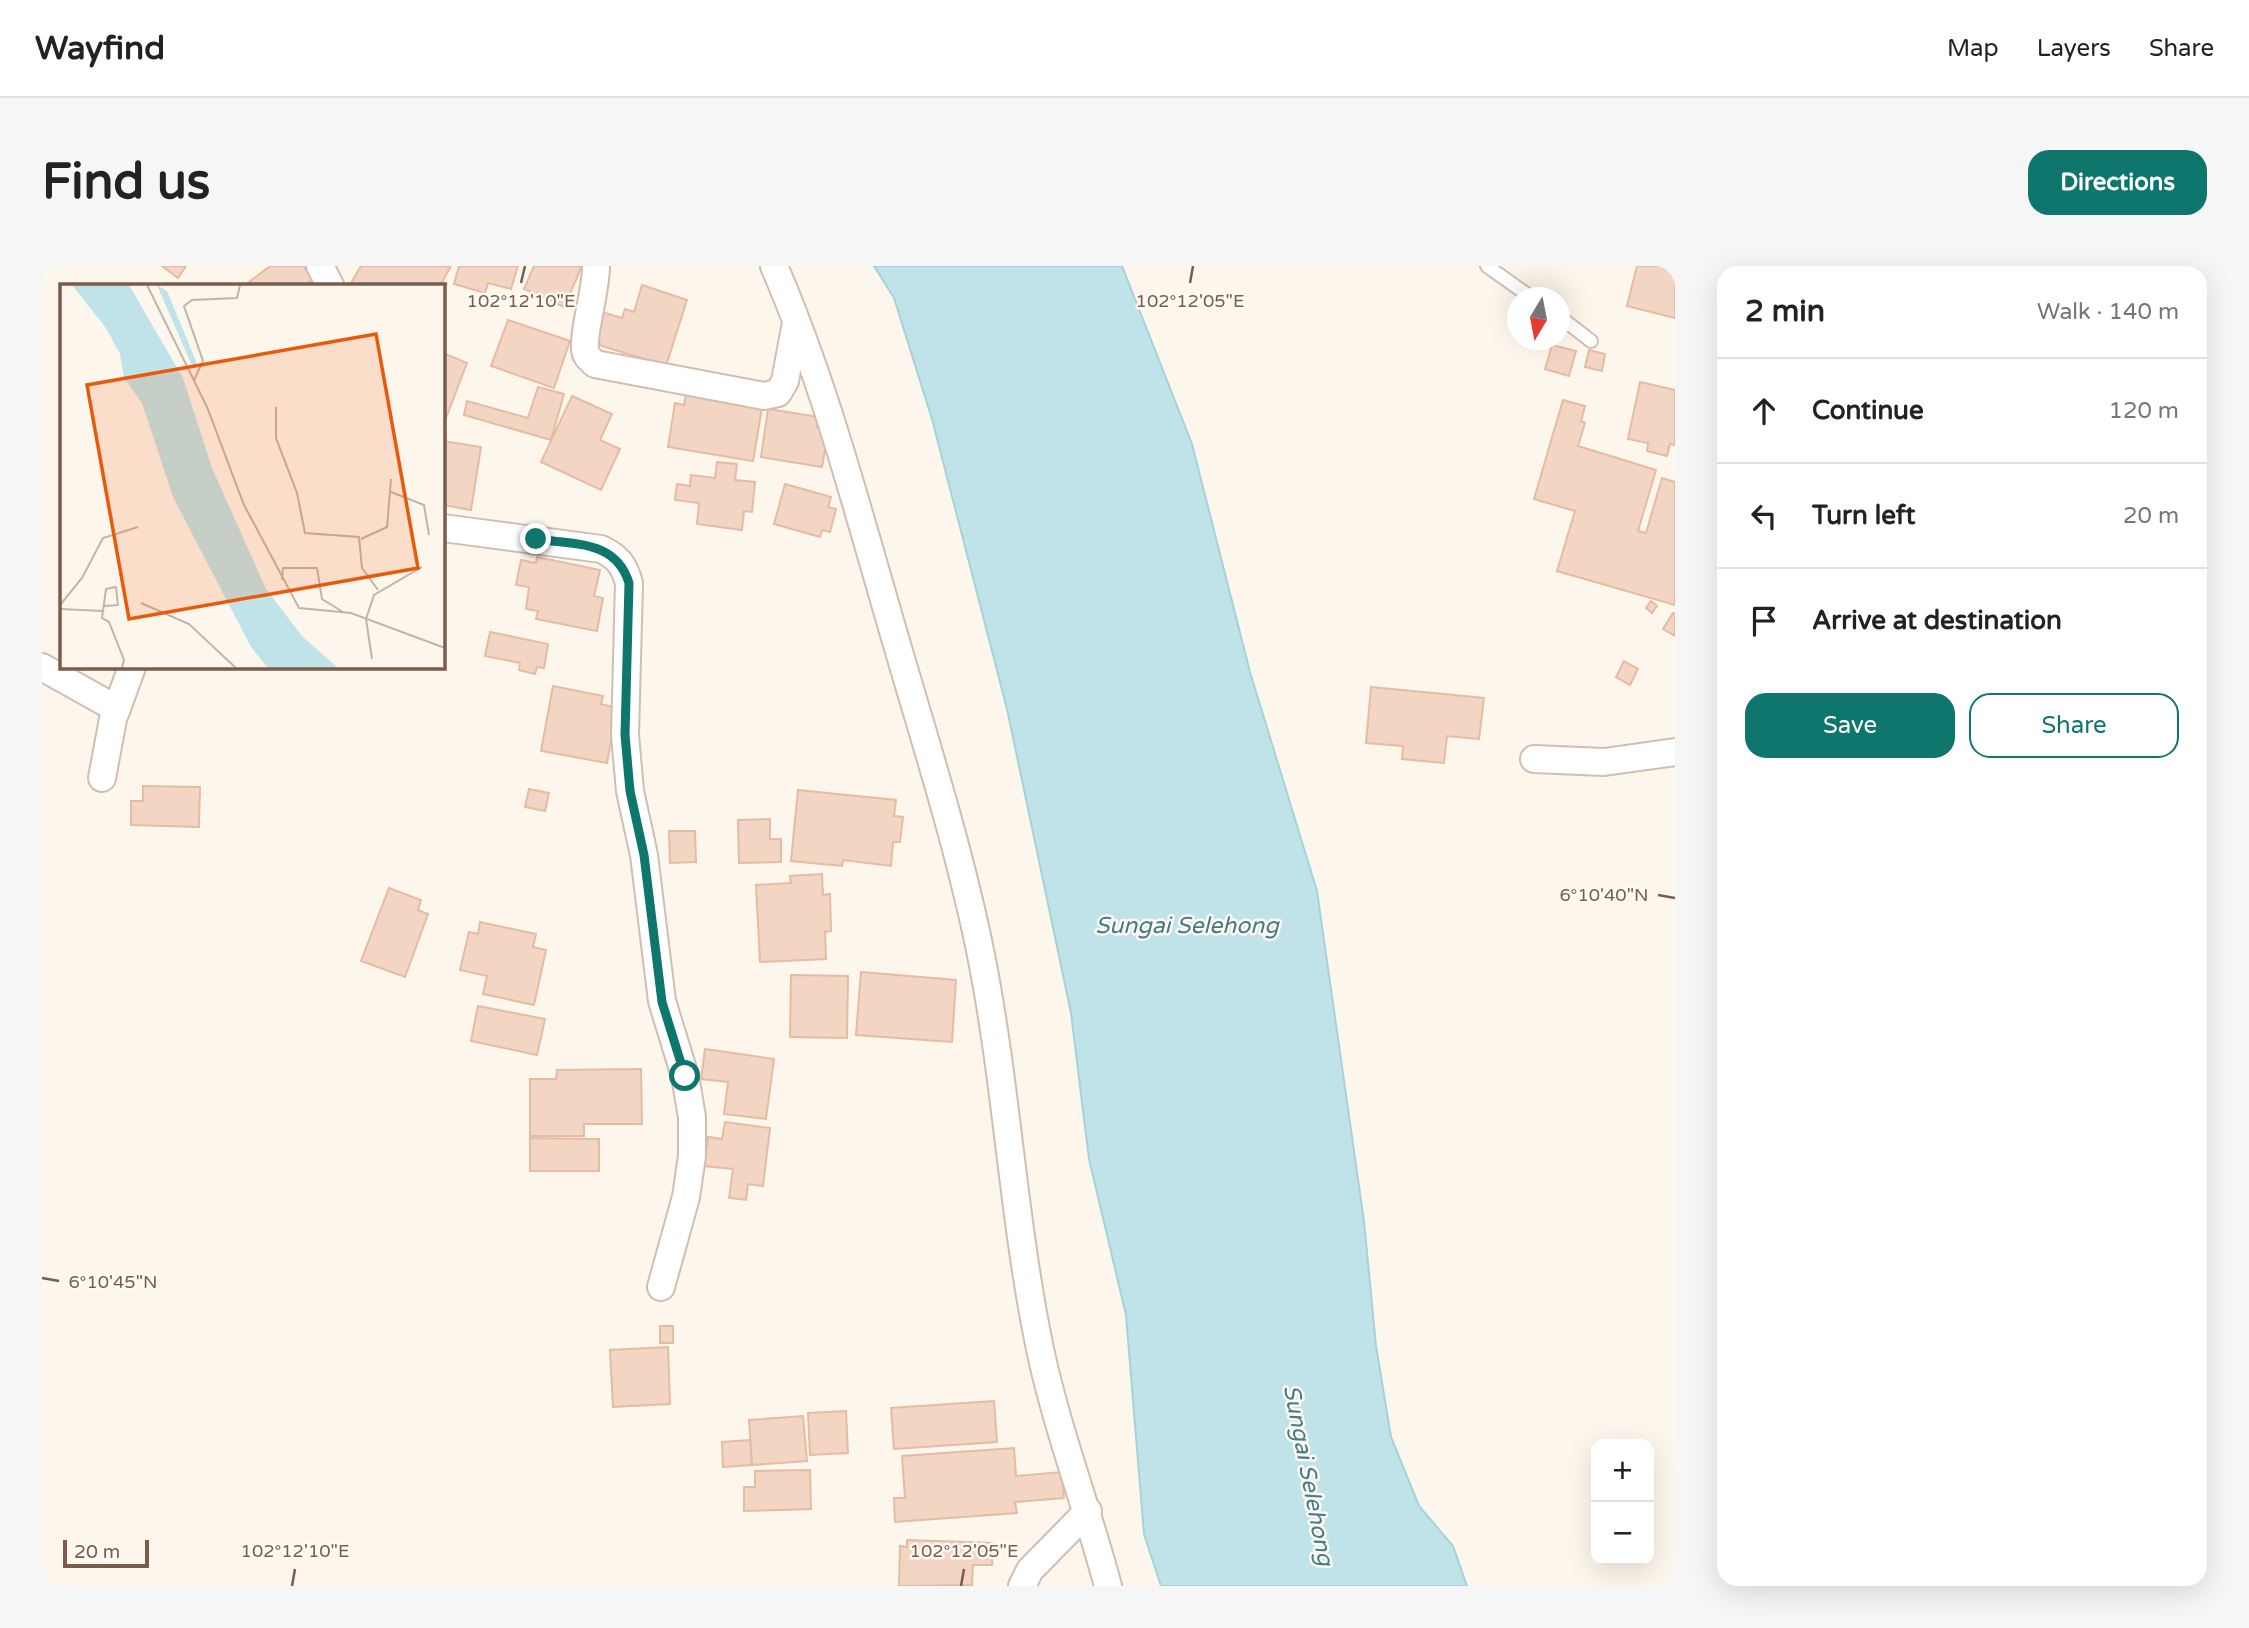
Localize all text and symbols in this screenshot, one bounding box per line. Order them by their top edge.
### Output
text: Wayfind [35,29,165,68]
text: Map [1947,34,1999,63]
text: Layers [2037,34,2111,63]
text: Share [2149,34,2214,63]
button: Directions [2028,150,2207,215]
text: Find us [42,153,210,212]
inset map [60,284,444,668]
north arrow [1507,287,1570,350]
text: 102°12'10"E [467,290,575,312]
text: 102°12'05"E [1136,290,1244,312]
text: 2 min [1745,293,1825,330]
text: Walk · 140 m [2037,298,2179,326]
icon: ahead [1745,392,1783,430]
text: Continue [1812,395,1924,426]
text: 120 m [2109,397,2179,425]
icon: left [1745,497,1783,535]
text: Turn left [1812,500,1915,531]
text: 20 m [2123,502,2179,530]
route end [520,523,551,554]
icon: arrive [1745,602,1783,640]
text: Arrive at destination [1812,605,2062,636]
button: Save [1745,693,1955,758]
button: Share [1969,693,2179,758]
text: 6°10'40"N [1560,884,1649,906]
water label: Sungai Selehong [1095,912,1280,940]
route start [669,1060,700,1091]
text: 6°10'45"N [69,1271,158,1293]
water label: Sungai Selehong [1277,1382,1340,1569]
map controls [1591,1439,1654,1565]
button: + [1591,1439,1654,1502]
button: − [1591,1502,1654,1565]
scale bar [63,1537,149,1569]
text: 102°12'10"E [241,1540,349,1562]
text: 102°12'05"E [910,1540,1018,1562]
text: 20 m [74,1541,120,1563]

